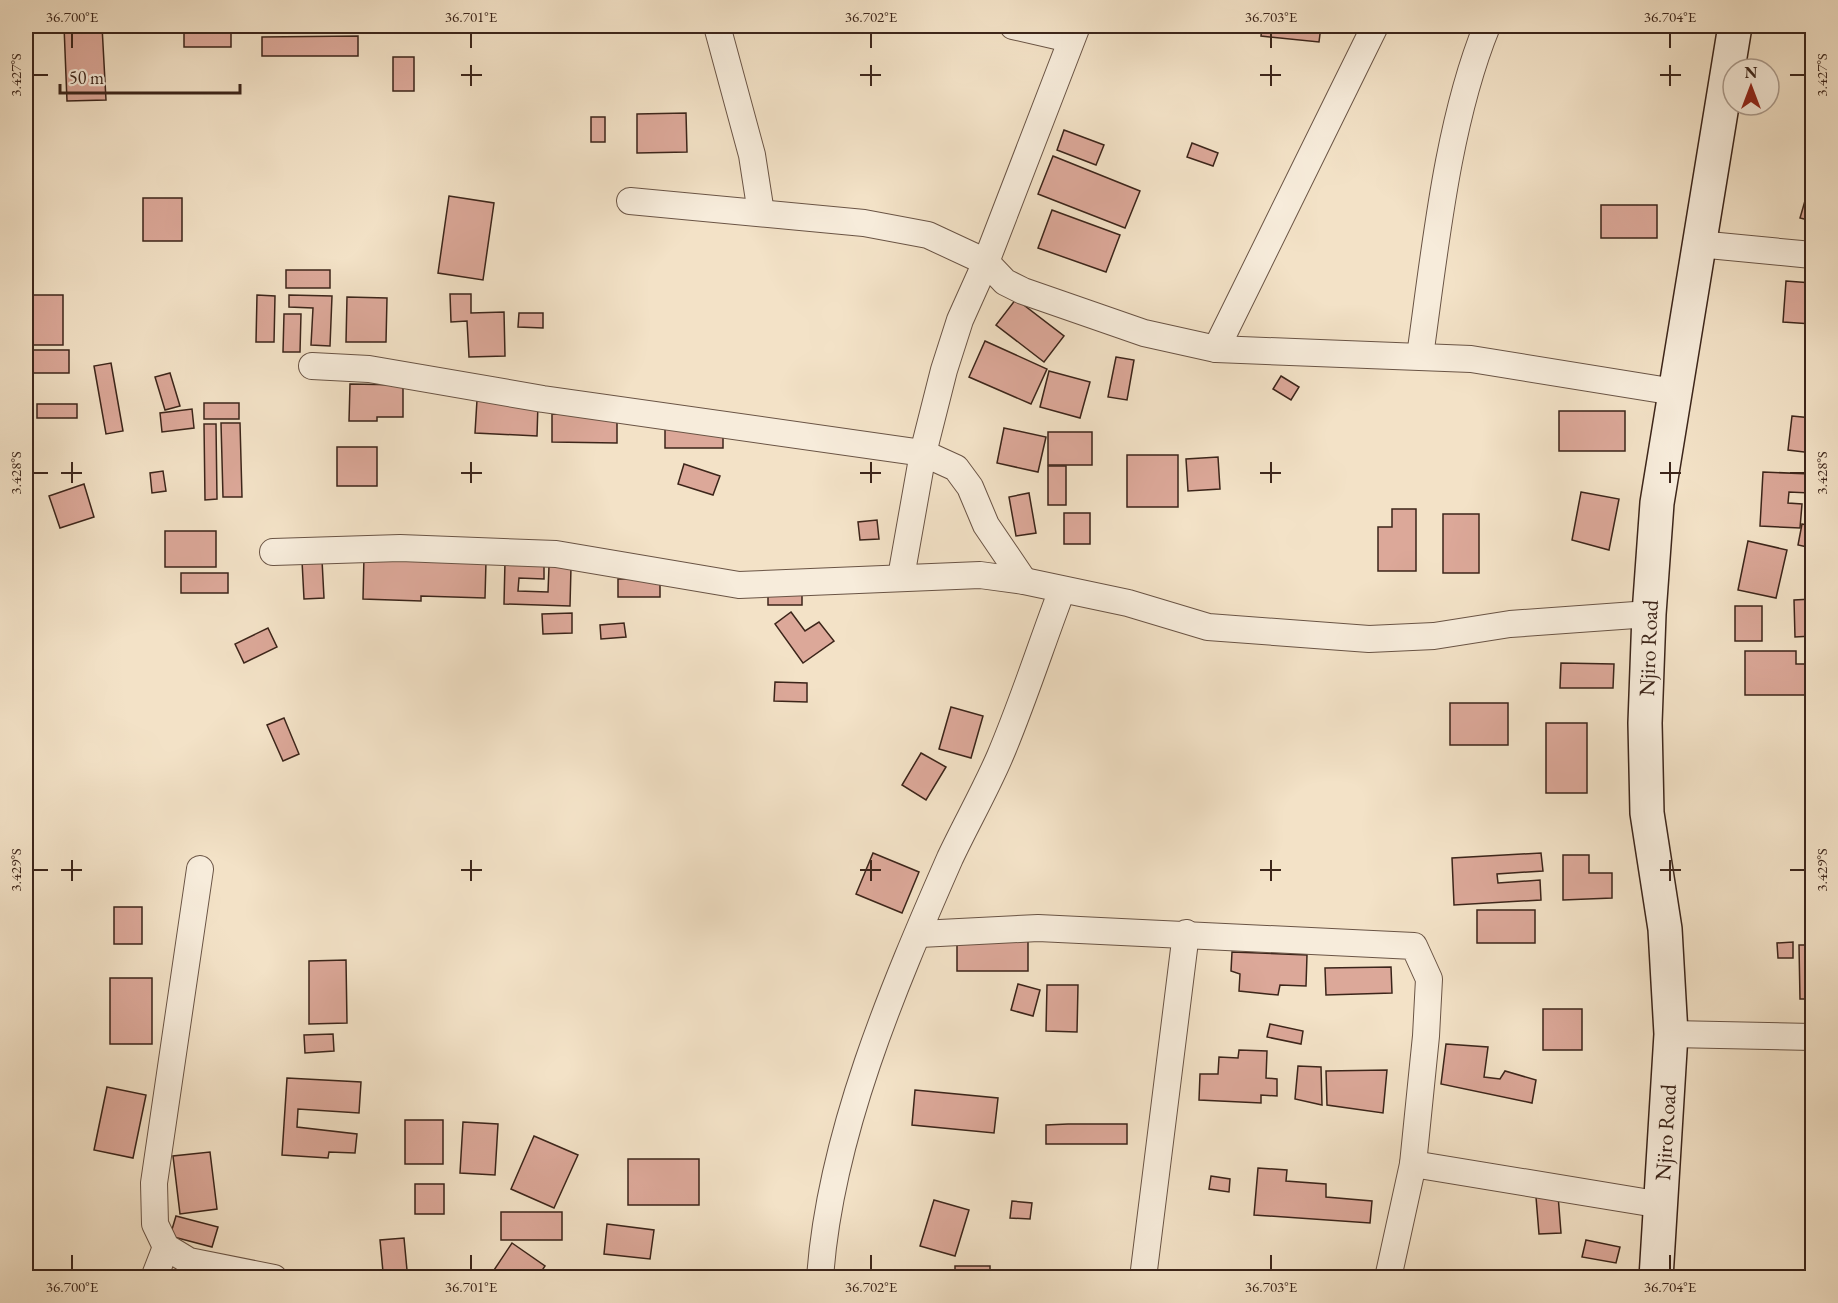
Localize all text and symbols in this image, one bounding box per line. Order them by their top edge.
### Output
text: 36.700°E [46,7,99,26]
text: 36.701°E [445,7,498,26]
text: 36.702°E [845,7,898,26]
text: 36.703°E [1245,7,1298,26]
text: 36.704°E [1644,7,1697,26]
text: 3.427°S [6,53,25,97]
text: 3.427°S [1812,53,1831,97]
scale bar [60,57,240,95]
north arrow [1721,57,1781,117]
text: N [1745,62,1758,83]
text: 50 m [69,66,104,89]
text: 3.428°S [6,451,25,495]
text: 3.428°S [1812,451,1831,495]
street label: Njiro Road [1632,598,1665,697]
text: 3.429°S [6,848,25,892]
text: 3.429°S [1812,848,1831,892]
street label: Njiro Road [1648,1082,1683,1181]
text: 36.700°E [46,1277,99,1296]
text: 36.701°E [445,1277,498,1296]
text: 36.702°E [845,1277,898,1296]
text: 36.703°E [1245,1277,1298,1296]
text: 36.704°E [1644,1277,1697,1296]

